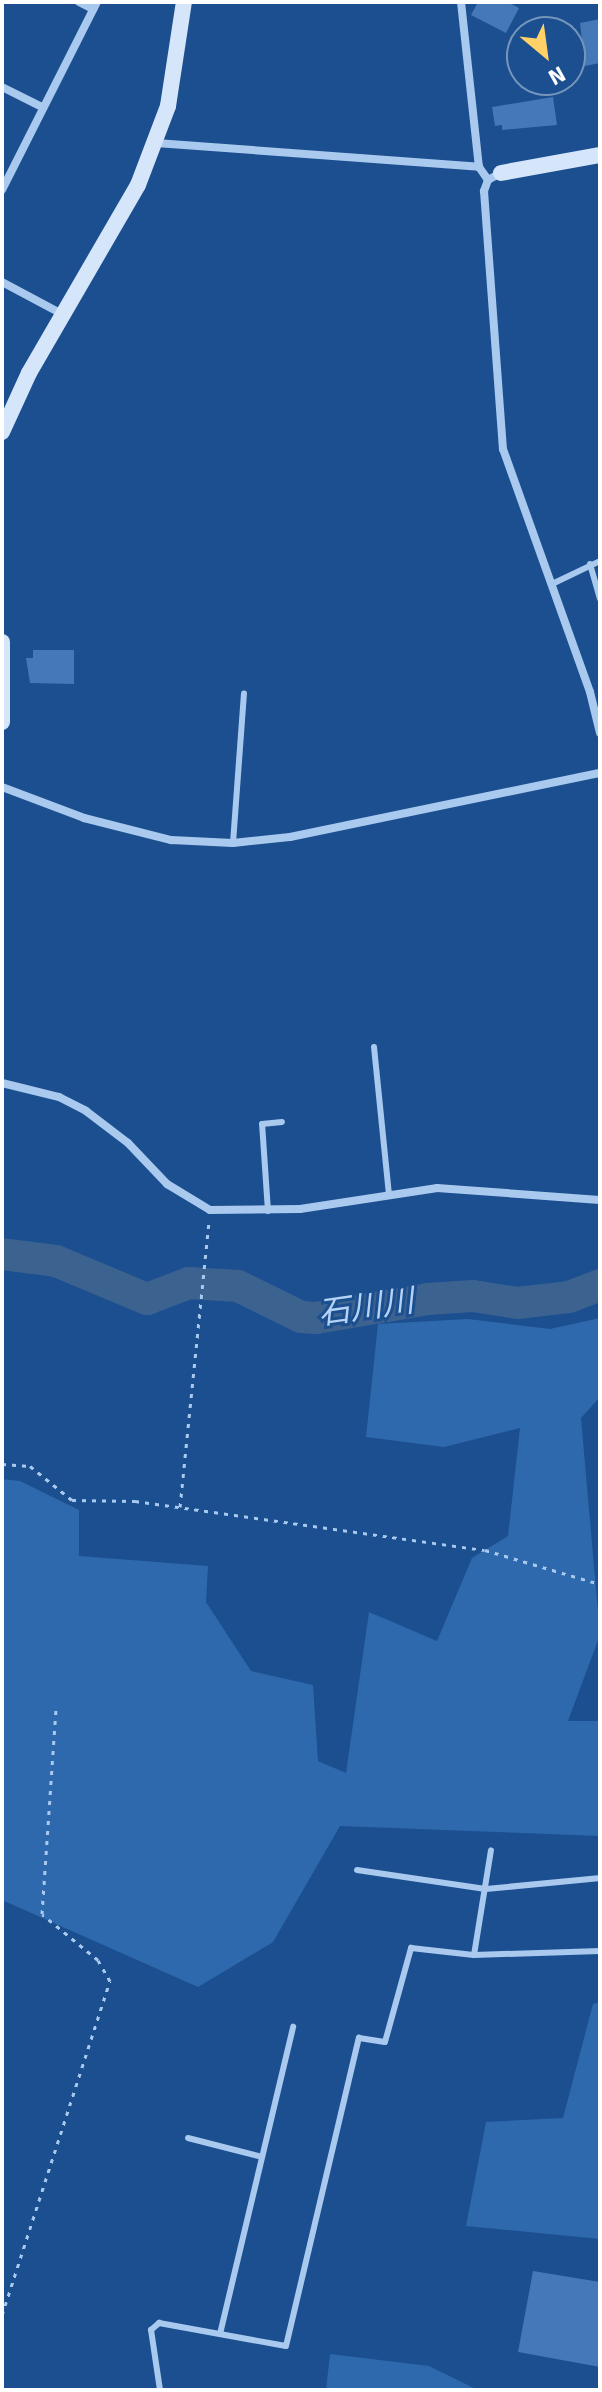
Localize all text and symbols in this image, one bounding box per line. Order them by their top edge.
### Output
north arrow [506,16,586,96]
text: N [544,60,570,91]
water label: 石川川 [316,1282,416,1334]

